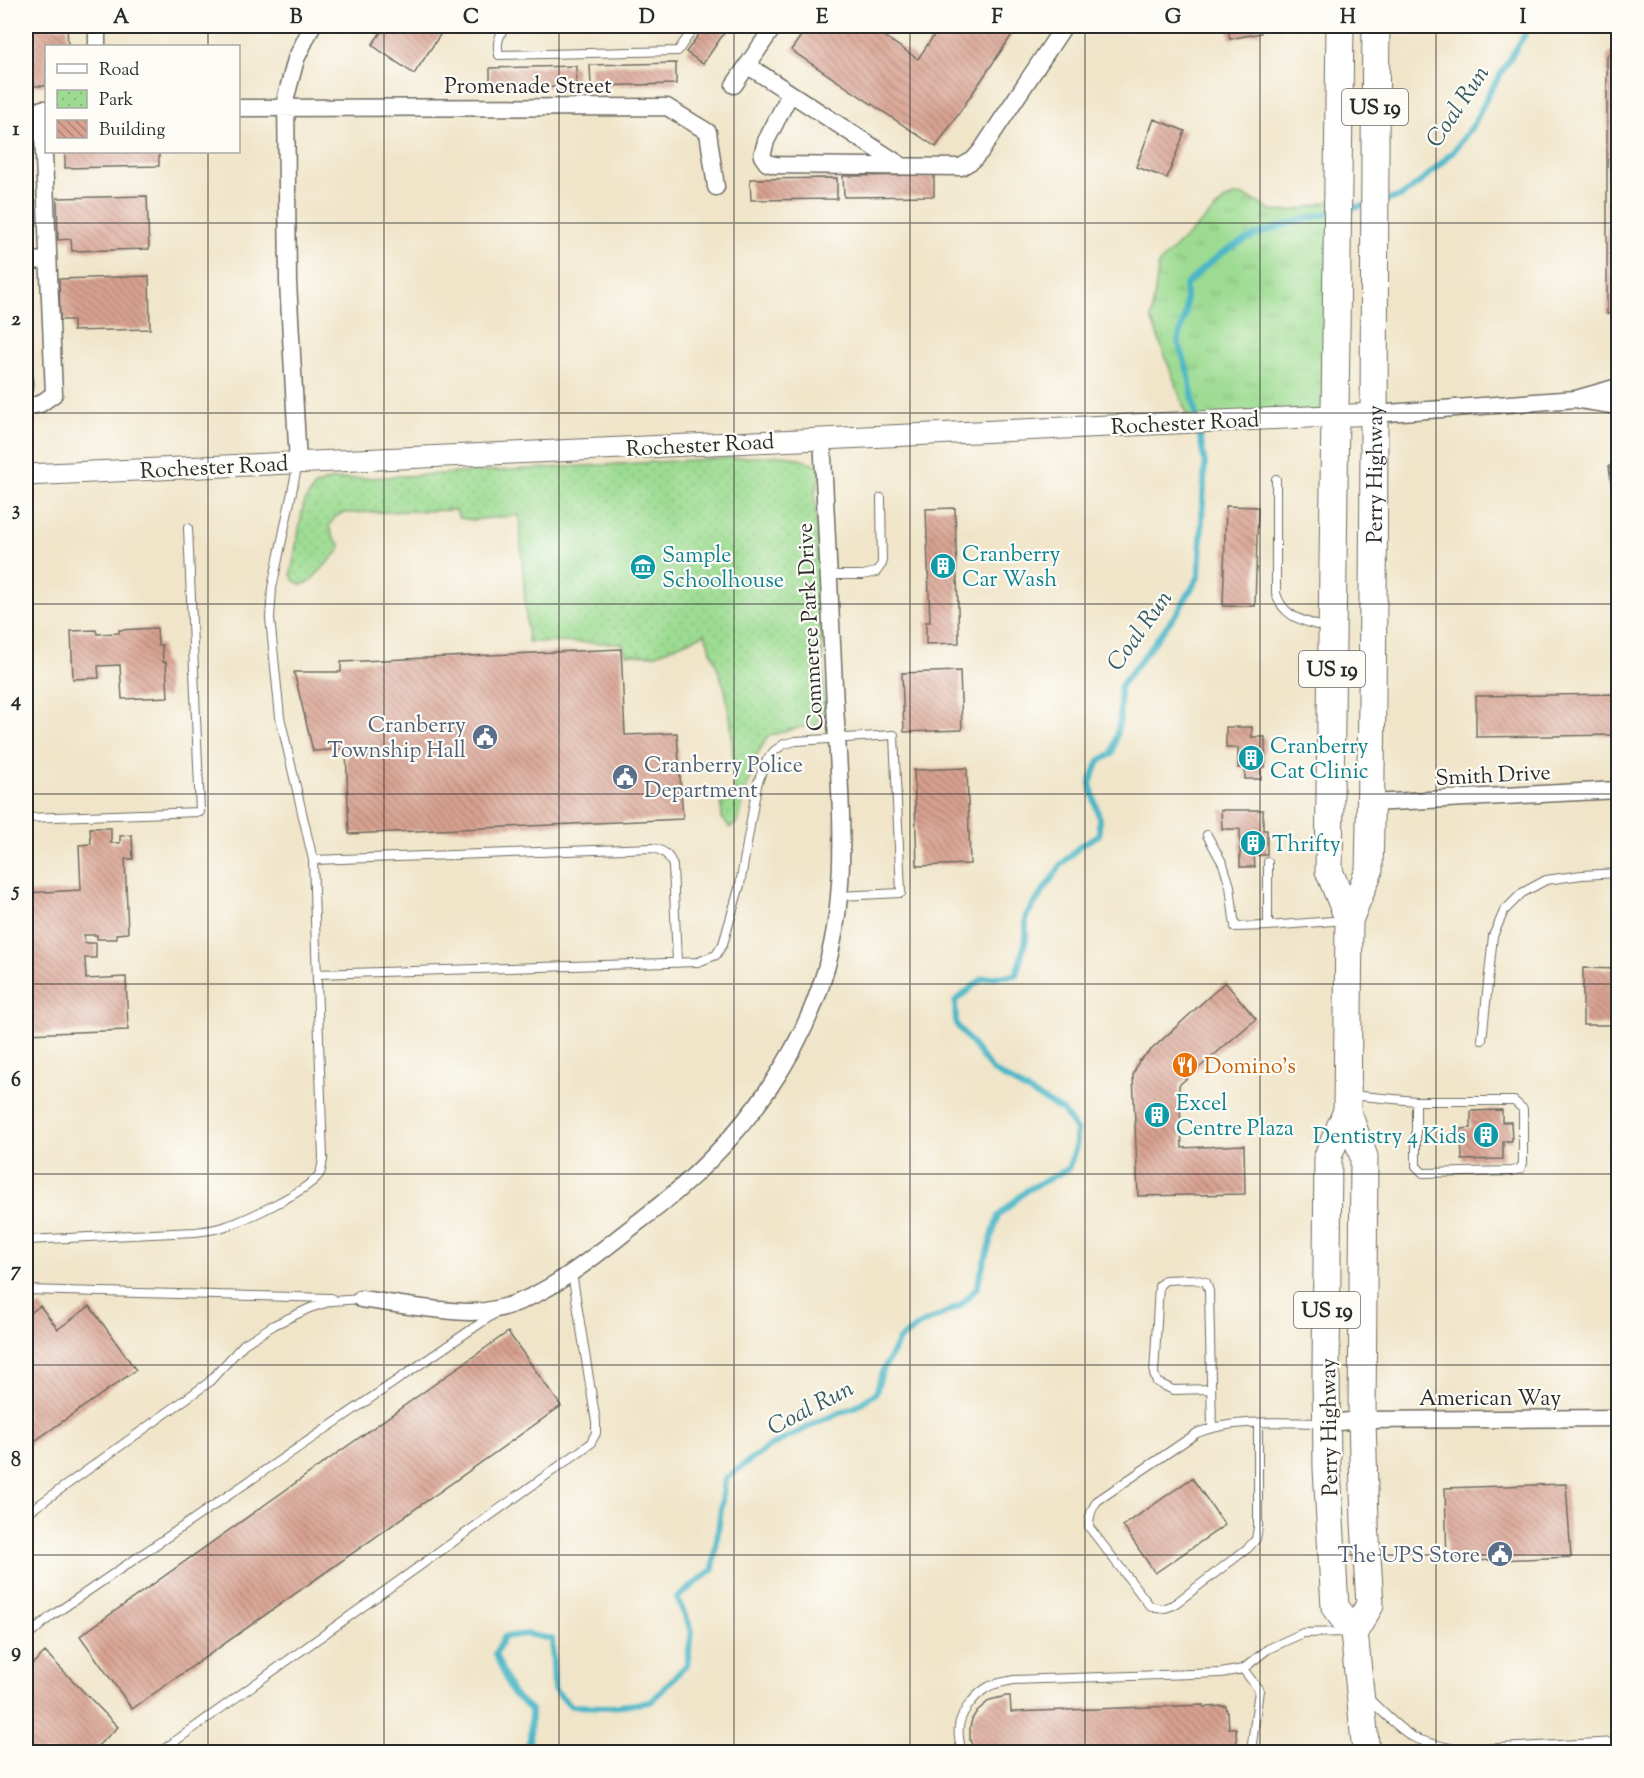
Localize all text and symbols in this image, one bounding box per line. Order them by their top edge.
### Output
text: A [113,4,130,33]
text: B [290,4,303,33]
text: C [463,4,479,33]
text: D [639,4,655,33]
text: E [816,4,829,33]
text: F [991,4,1003,33]
text: G [1165,4,1182,33]
text: H [1340,4,1356,33]
text: I [1520,4,1527,33]
legend [45,45,240,153]
text: Road [99,58,139,84]
water label: Coal Run [1419,59,1499,155]
street label: Promenade Street [444,72,612,104]
text: Park [99,88,134,114]
road number: US 19 [1342,89,1408,125]
text: 1 [13,116,20,145]
text: Building [99,118,165,144]
text: 2 [11,306,21,335]
street label: Rochester Road [1110,405,1260,445]
street label: Perry Highway [1361,405,1393,543]
street label: Rochester Road [625,427,775,467]
street label: Rochester Road [139,449,289,489]
text: 3 [12,496,20,525]
street label: Commerce Park Drive [791,522,833,732]
place label: Cranberry Car Wash [962,540,1060,597]
place label: Sample Schoolhouse [662,541,784,598]
building icon: Cranberry Car Wash [928,551,958,581]
museum icon: Sample Schoolhouse [628,552,658,582]
water label: Coal Run [1100,583,1182,679]
road number: US 19 [1299,651,1365,687]
text: 4 [10,687,21,716]
place label: Cranberry Township Hall [327,711,466,768]
public building icon: Cranberry Township Hall [470,722,500,752]
place label: Cranberry Cat Clinic [1270,732,1369,789]
building icon: Cranberry Cat Clinic [1236,743,1266,773]
place label: Cranberry Police Department [644,751,803,808]
street label: Smith Drive [1435,758,1552,796]
public building icon: Cranberry Police Department [610,762,640,792]
building icon: Thrifty [1238,828,1268,858]
place label: Thrifty [1272,830,1341,862]
text: 5 [11,877,20,906]
restaurant icon: Domino's [1170,1050,1200,1080]
place label: Domino's [1204,1052,1296,1084]
text: 6 [11,1067,21,1096]
place label: Excel Centre Plaza [1176,1089,1294,1146]
building icon: Excel Centre Plaza [1142,1100,1172,1130]
building icon: Dentistry 4 Kids [1471,1120,1501,1150]
place label: Dentistry 4 Kids [1313,1122,1466,1154]
text: 7 [11,1257,22,1286]
road number: US 19 [1294,1292,1360,1328]
street label: Perry Highway [1314,1358,1348,1496]
water label: Coal Run [762,1372,860,1445]
street label: American Way [1419,1384,1561,1416]
text: 8 [11,1447,21,1476]
public building icon: The UPS Store [1485,1539,1515,1569]
place label: The UPS Store [1338,1541,1480,1573]
text: 9 [11,1638,21,1667]

